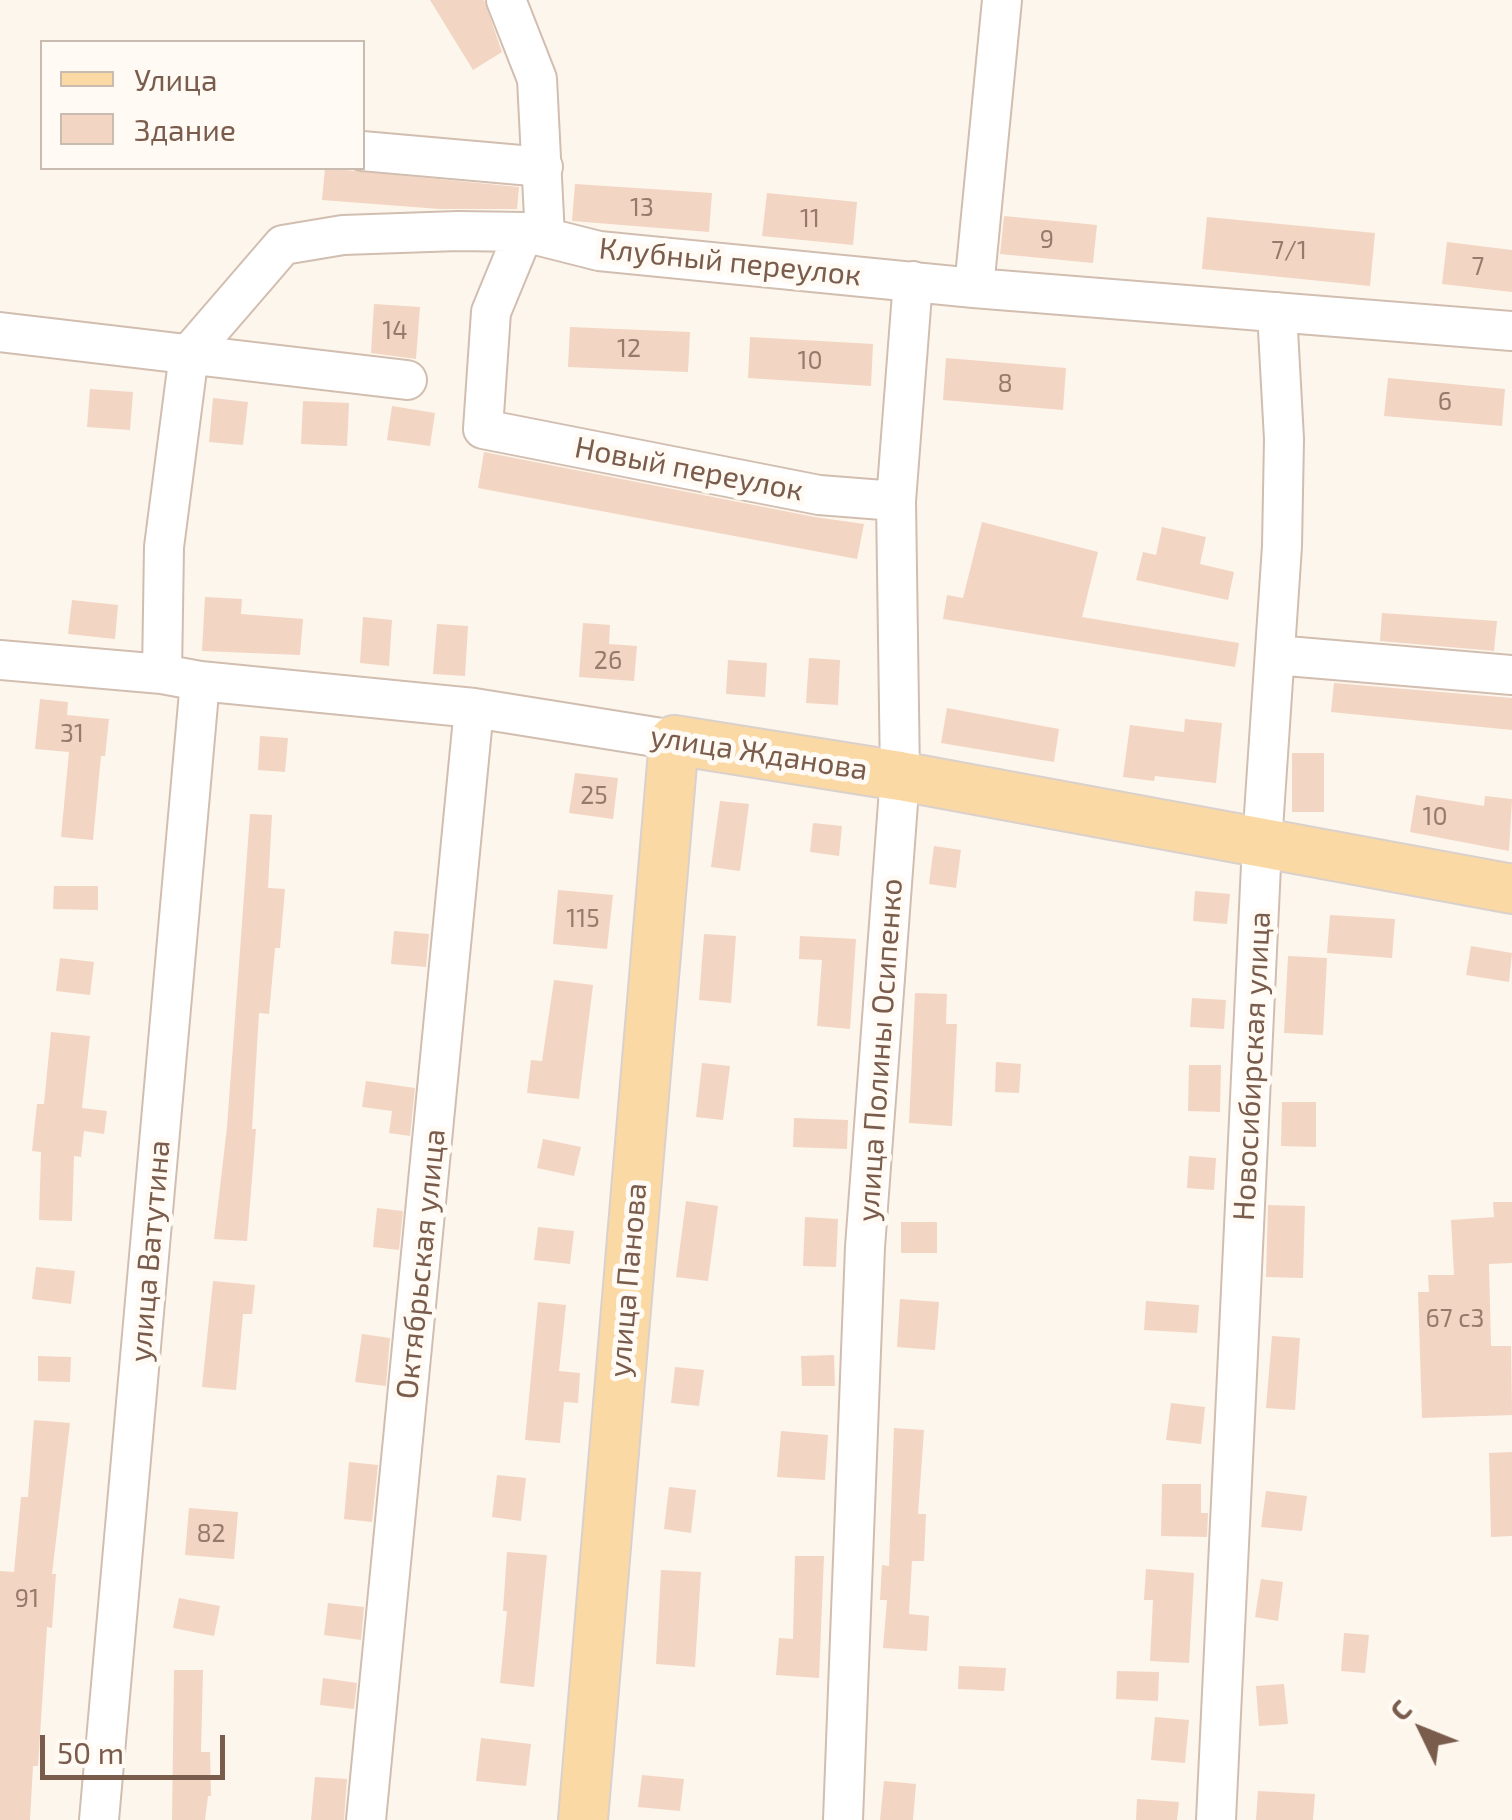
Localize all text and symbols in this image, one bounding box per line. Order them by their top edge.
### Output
legend [40,40,365,170]
text: Улица [134,61,218,97]
text: Здание [134,111,236,147]
house number: 13 [630,193,654,223]
house number: 11 [800,204,820,234]
house number: 9 [1040,225,1054,255]
street label: Клубный переулок [597,230,863,294]
house number: 7/1 [1271,236,1307,266]
house number: 7 [1472,252,1484,282]
house number: 14 [382,316,408,346]
house number: 12 [617,334,641,364]
house number: 10 [797,346,823,376]
house number: 8 [997,369,1013,399]
house number: 6 [1438,387,1452,417]
street label: Новый переулок [572,429,806,509]
house number: 26 [594,646,622,676]
street label: улица Жданова [648,718,870,788]
house number: 31 [60,719,84,749]
house number: 25 [580,781,608,811]
house number: 10 [1422,802,1448,832]
street label: улица Полины Осипенко [850,877,910,1223]
house number: 115 [566,904,600,934]
street label: Новосибирская улица [1226,910,1278,1222]
street label: Октябрьская улица [389,1127,453,1401]
street label: улица Ватутина [122,1139,178,1363]
street label: улица Панова [602,1181,654,1379]
house number: 67 с3 [1426,1304,1484,1334]
house number: 82 [196,1519,226,1549]
house number: 91 [15,1584,39,1614]
north arrow [1372,1680,1472,1780]
text: С [1382,1692,1418,1727]
scale bar [45,1715,230,1777]
text: 50 m [57,1734,124,1770]

